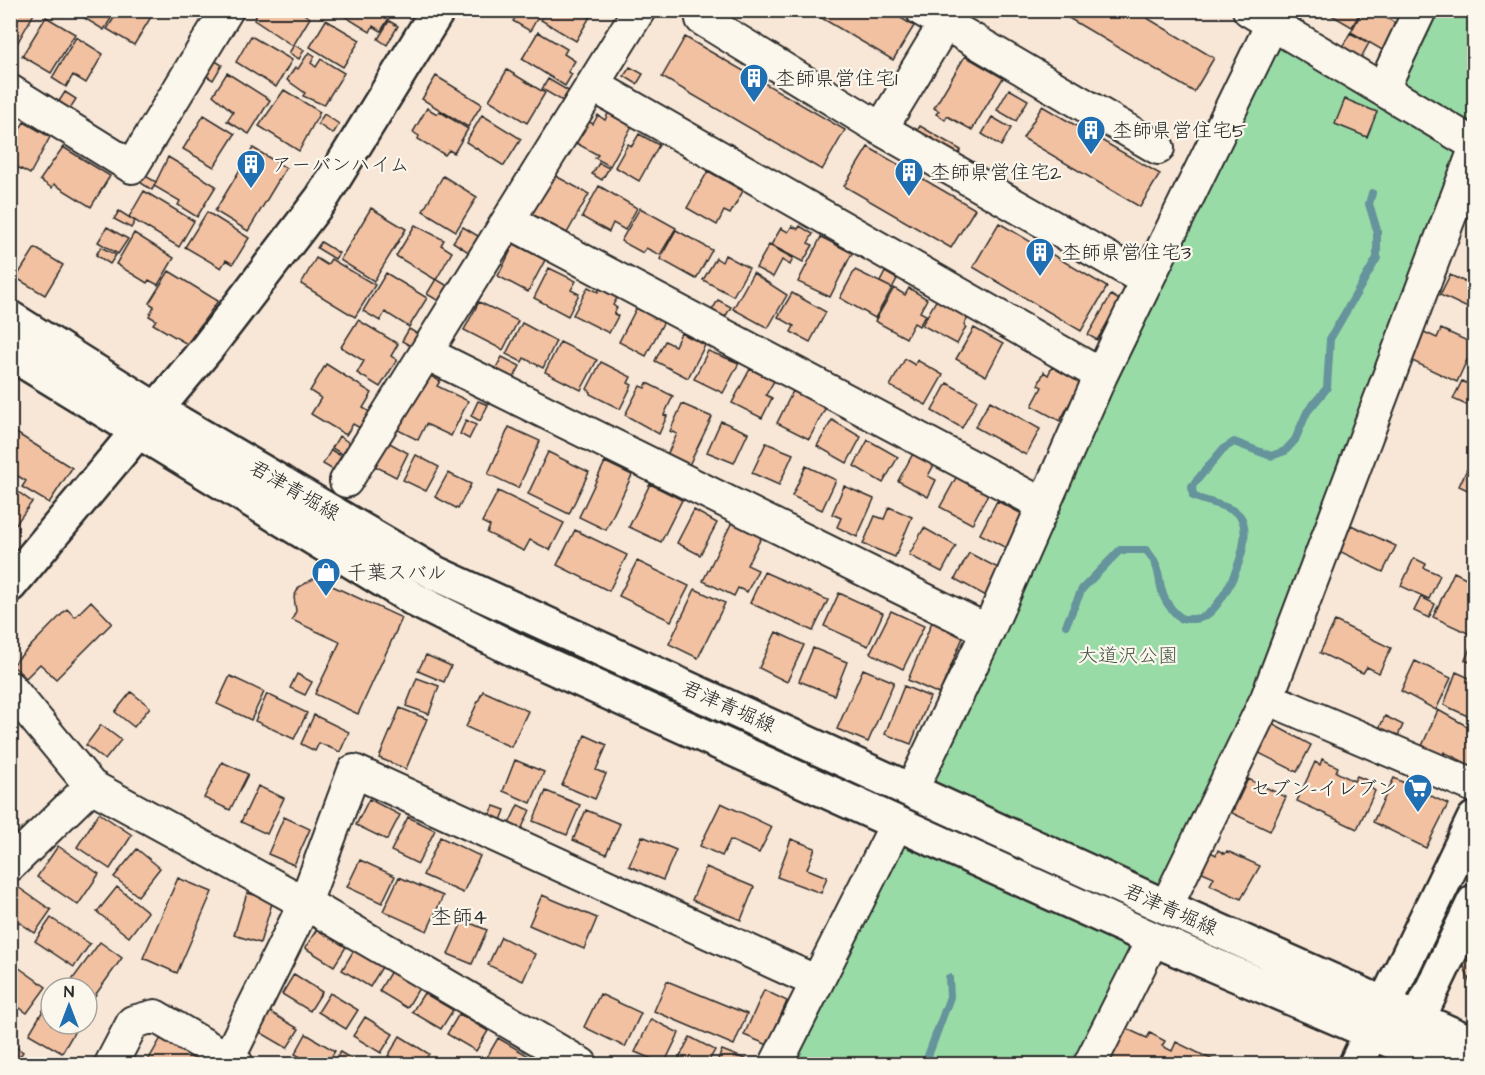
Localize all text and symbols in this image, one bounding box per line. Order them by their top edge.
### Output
building icon: 杢師県営住宅1 [738,62,770,104]
place label: 杢師県営住宅1 [775,65,898,93]
building icon: 杢師県営住宅5 [1075,114,1107,156]
place label: 杢師県営住宅5 [1112,117,1246,145]
building icon: アーバンハイム [235,148,267,190]
place label: アーバンハイム [272,151,410,179]
building icon: 杢師県営住宅2 [893,156,925,198]
place label: 杢師県営住宅2 [930,159,1062,187]
building icon: 杢師県営住宅3 [1024,236,1056,278]
place label: 杢師県営住宅3 [1061,239,1191,267]
street label: 君津青堀線 [244,454,345,528]
shop icon: 千葉スバル [310,556,342,598]
place label: 千葉スバル [347,559,447,587]
park label: 大道沢公園 [1078,642,1178,670]
street label: 君津青堀線 [677,674,780,740]
supermarket icon: セブン-イレブン [1402,772,1434,814]
place label: セブン-イレブン [1251,775,1397,803]
street label: 君津青堀線 [1119,877,1222,943]
district label: 杢師4 [431,903,487,932]
north arrow [39,976,99,1036]
text: N [64,981,74,1003]

